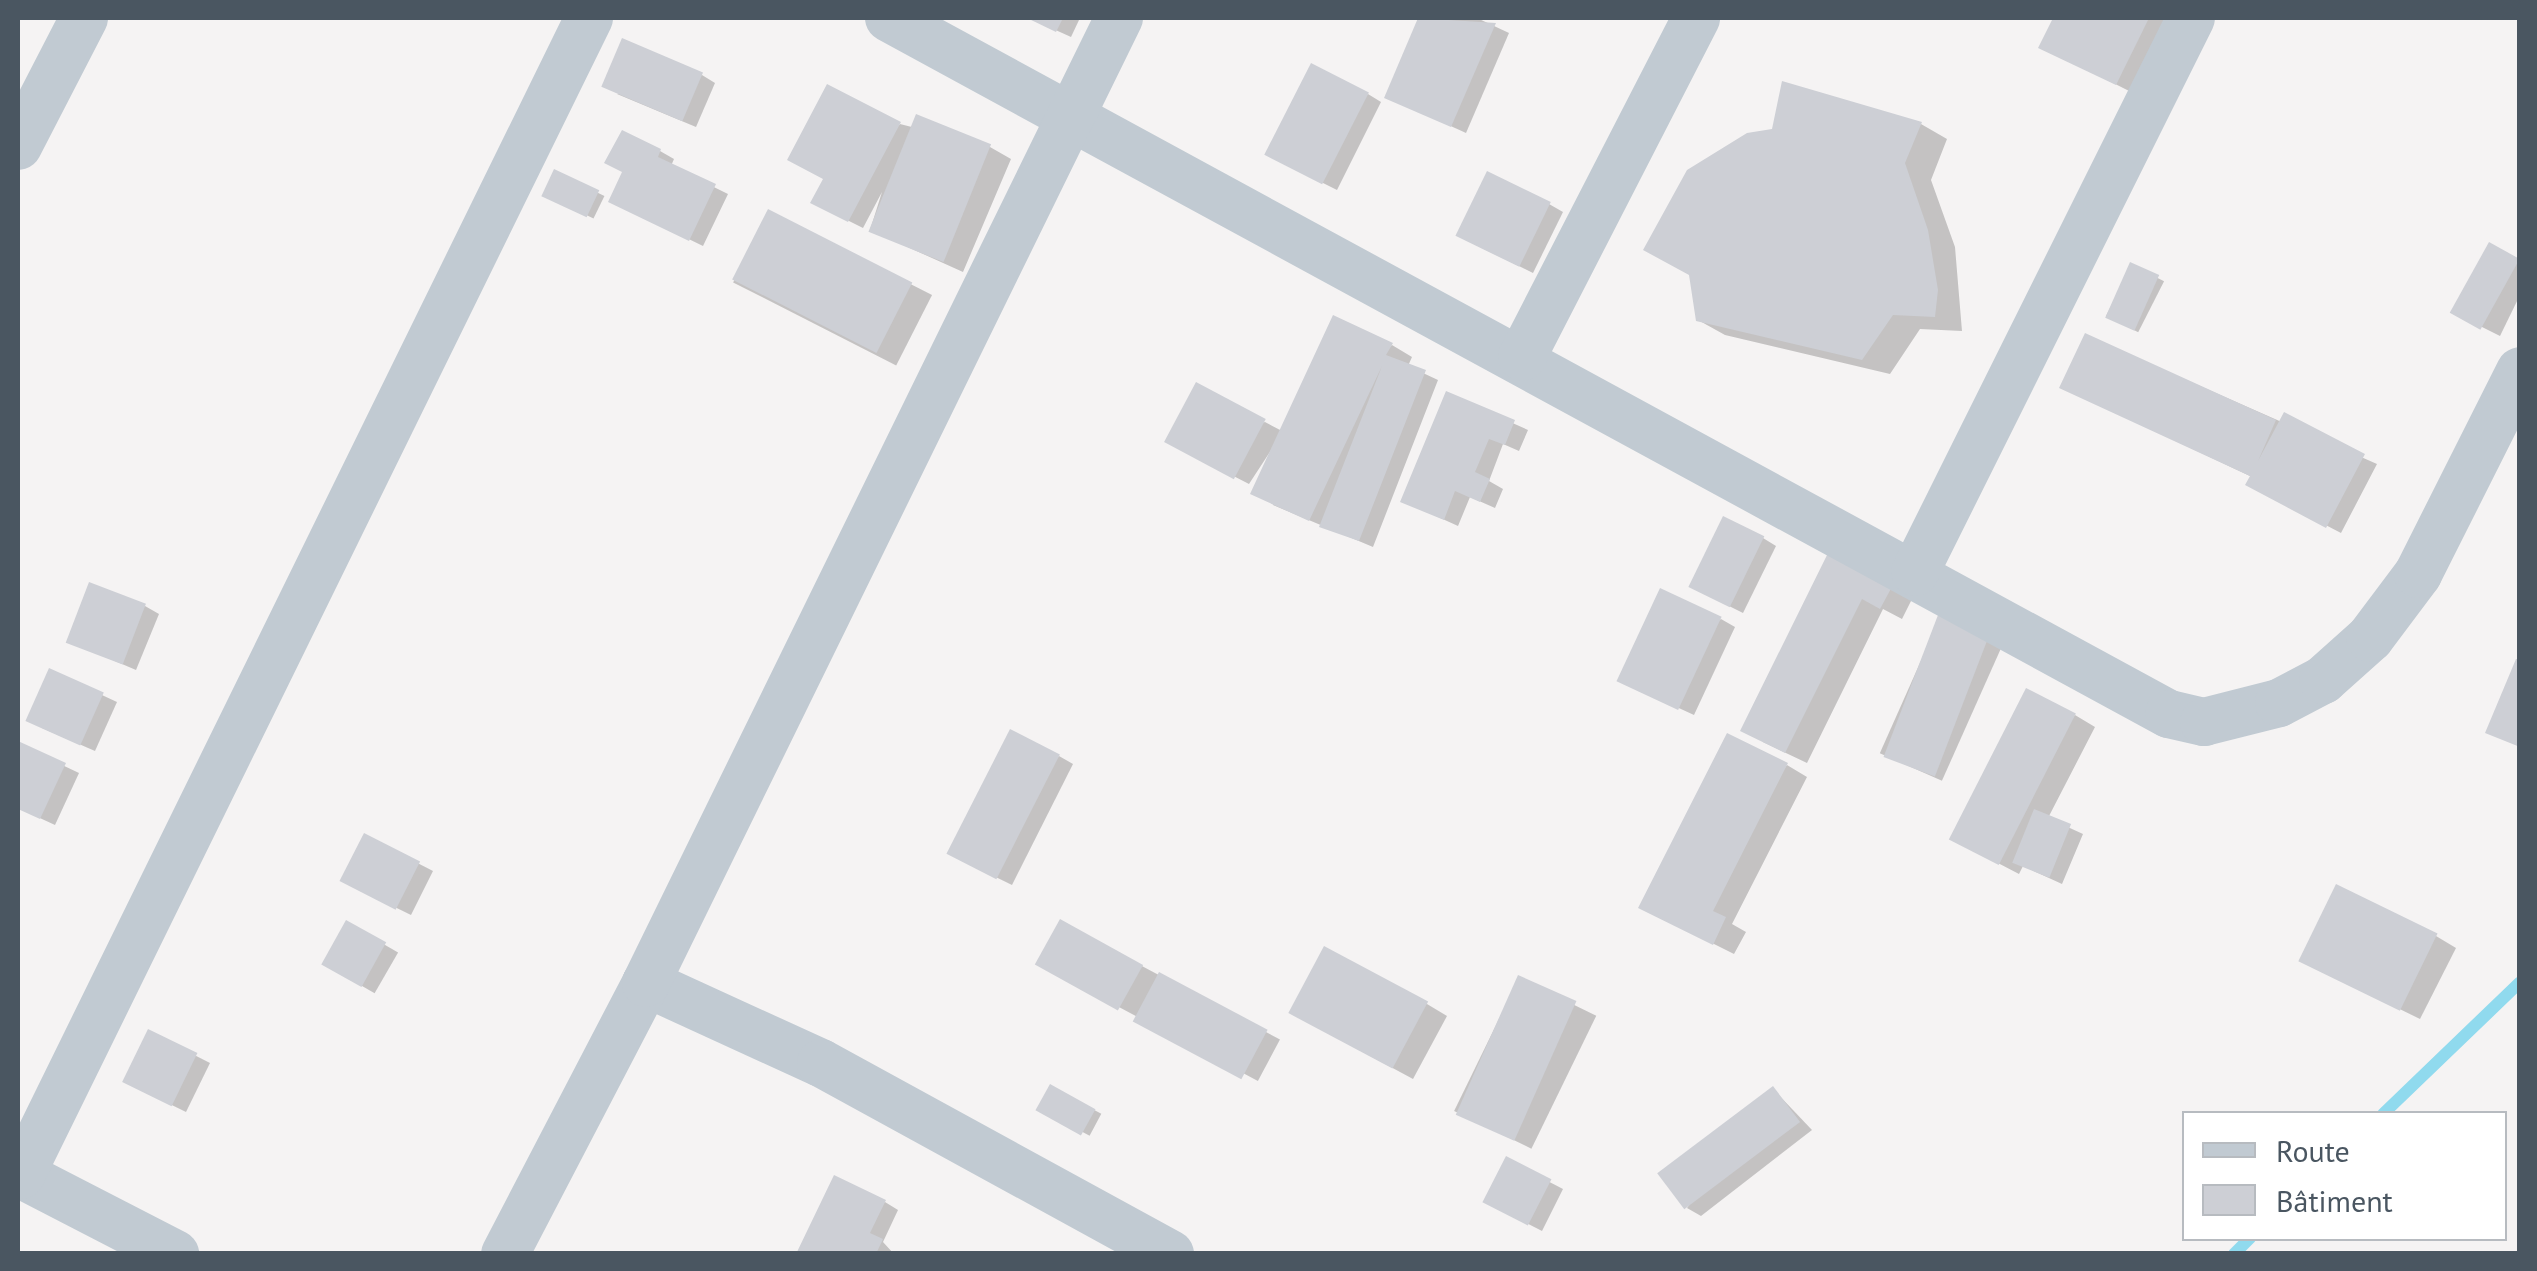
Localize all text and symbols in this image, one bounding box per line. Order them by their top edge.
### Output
legend [2182,1111,2507,1241]
text: Route [2276,1131,2350,1170]
text: Bâtiment [2276,1181,2393,1220]

